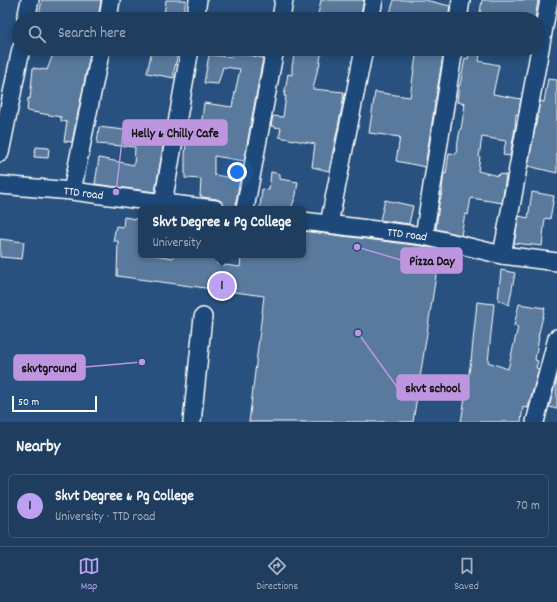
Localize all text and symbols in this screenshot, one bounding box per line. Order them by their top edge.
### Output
search box [12,12,545,56]
icon: search [26,23,48,45]
text: Search here [58,23,126,45]
callout: Helly & Chilly Cafe [123,120,227,145]
text: Helly & Chilly Cafe [131,125,219,144]
your location [227,162,247,182]
street label: TTD road [63,183,104,205]
popup [138,206,306,258]
text: Skvt Degree & Pg College [153,212,291,234]
street label: TTD road [386,225,428,246]
text: University [153,234,201,253]
callout: Pizza Day [401,248,462,273]
text: Pizza Day [409,253,455,272]
pin: 1 [209,271,235,301]
callout: skvtground [14,355,85,380]
text: skvtground [21,360,77,379]
callout: skvt school [397,375,469,400]
text: skvt school [405,380,462,399]
scale bar [12,394,97,413]
text: 50 m [18,395,39,411]
text: Nearby [16,436,60,460]
text: Skvt Degree & Pg College [55,486,194,508]
text: 1 [29,497,31,516]
text: 70 m [516,497,540,516]
text: University · TTD road [55,508,155,527]
tab: Map [78,555,100,595]
tab: Directions [256,555,298,595]
tab: Saved [454,555,479,595]

